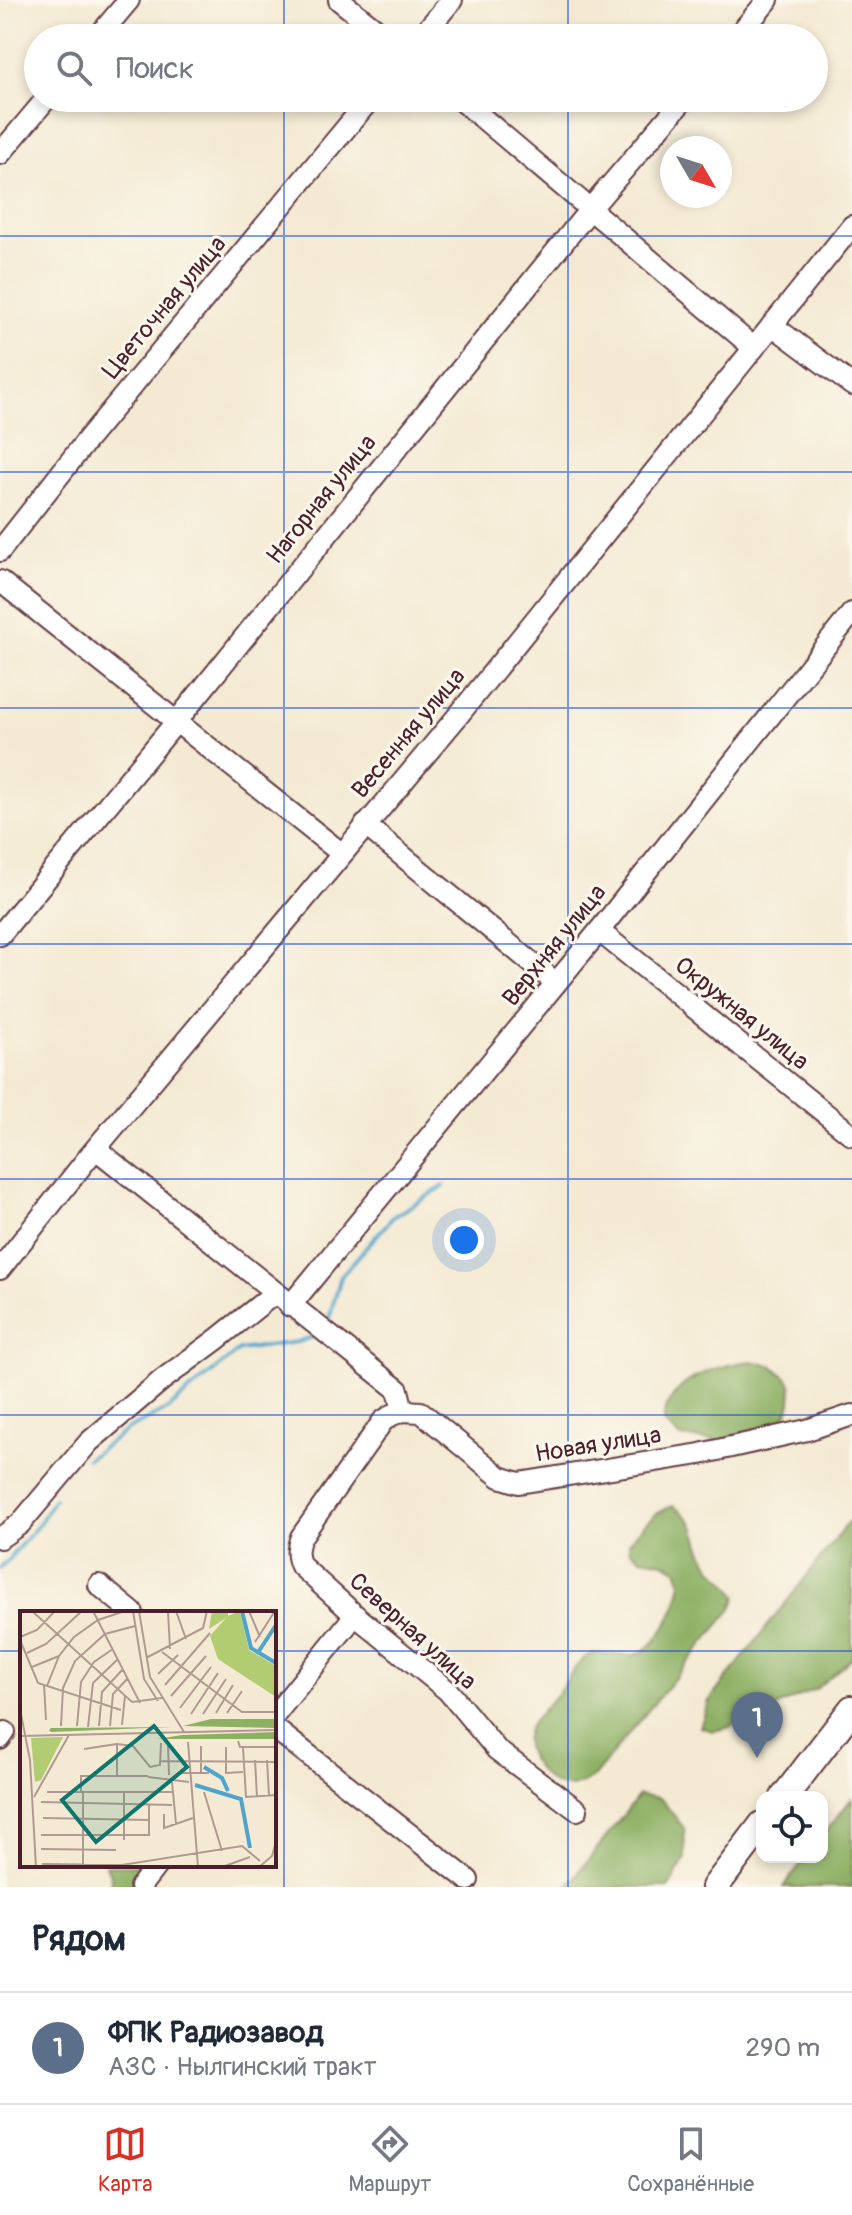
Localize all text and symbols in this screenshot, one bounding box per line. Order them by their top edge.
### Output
search box [24,24,828,112]
icon: search [52,46,96,90]
text: Поиск [116,50,194,87]
north arrow [660,136,732,208]
street label: Цветочная улица [96,230,232,384]
street label: Нагорная улица [260,429,382,570]
street label: Весенняя улица [346,662,471,804]
street label: Верхняя улица [496,879,612,1012]
street label: Окружная улица [669,951,815,1076]
your location [444,1220,484,1260]
street label: Новая улица [533,1420,663,1469]
street label: Северная улица [343,1567,482,1696]
inset map [20,1611,276,1867]
pin: 1 [731,1692,783,1758]
map controls [756,1791,828,1863]
button: locate [756,1791,828,1863]
text: Рядом [32,1918,126,1961]
text: ФПК Радиозавод [108,2014,323,2051]
text: 1 [53,2032,63,2064]
text: 290 m [746,2032,820,2064]
text: АЗС · Нылгинский тракт [108,2051,377,2083]
tab: Карта [98,2122,153,2198]
tab: Маршрут [348,2122,431,2198]
tab: Сохранённые [627,2122,754,2198]

